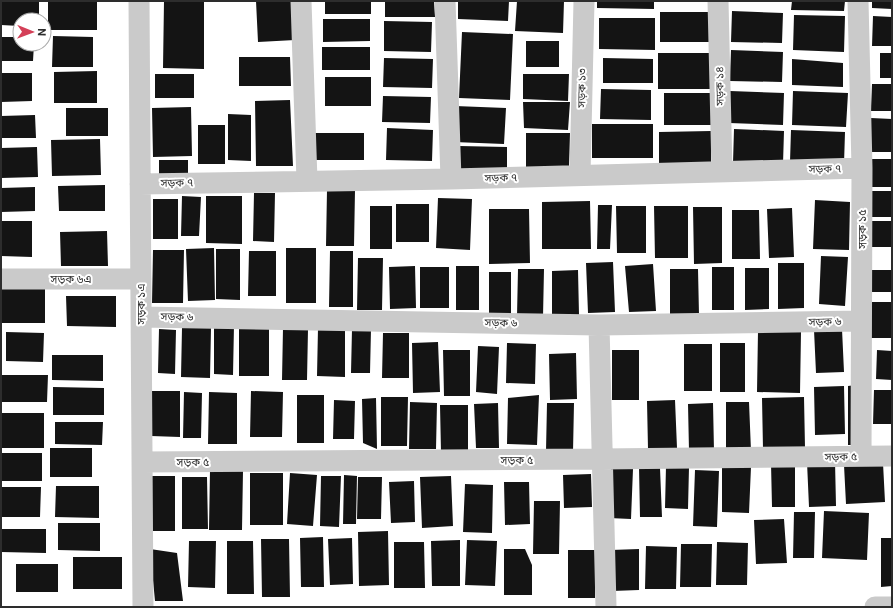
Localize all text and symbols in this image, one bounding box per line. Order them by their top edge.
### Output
north arrow [12,12,52,52]
text: N [35,28,48,36]
street label: সড়ক ১৪ [713,66,727,107]
street label: সড়ক ১৩ [575,68,589,109]
street label: সড়ক ৭ [807,162,842,176]
street label: সড়ক ৭ [483,171,518,185]
street label: সড়ক ৭ [159,176,194,190]
street label: সড়ক ১৫ [856,209,869,250]
street label: সড়ক ৬এ [50,273,91,286]
street label: সড়ক ১এ [135,284,148,325]
street label: সড়ক ৬ [159,310,194,324]
street label: সড়ক ৬ [807,315,842,329]
street label: সড়ক ৬ [483,316,518,330]
street label: সড়ক ৫ [823,450,858,464]
street label: সড়ক ৫ [500,454,533,467]
street label: সড়ক ৫ [176,456,209,469]

